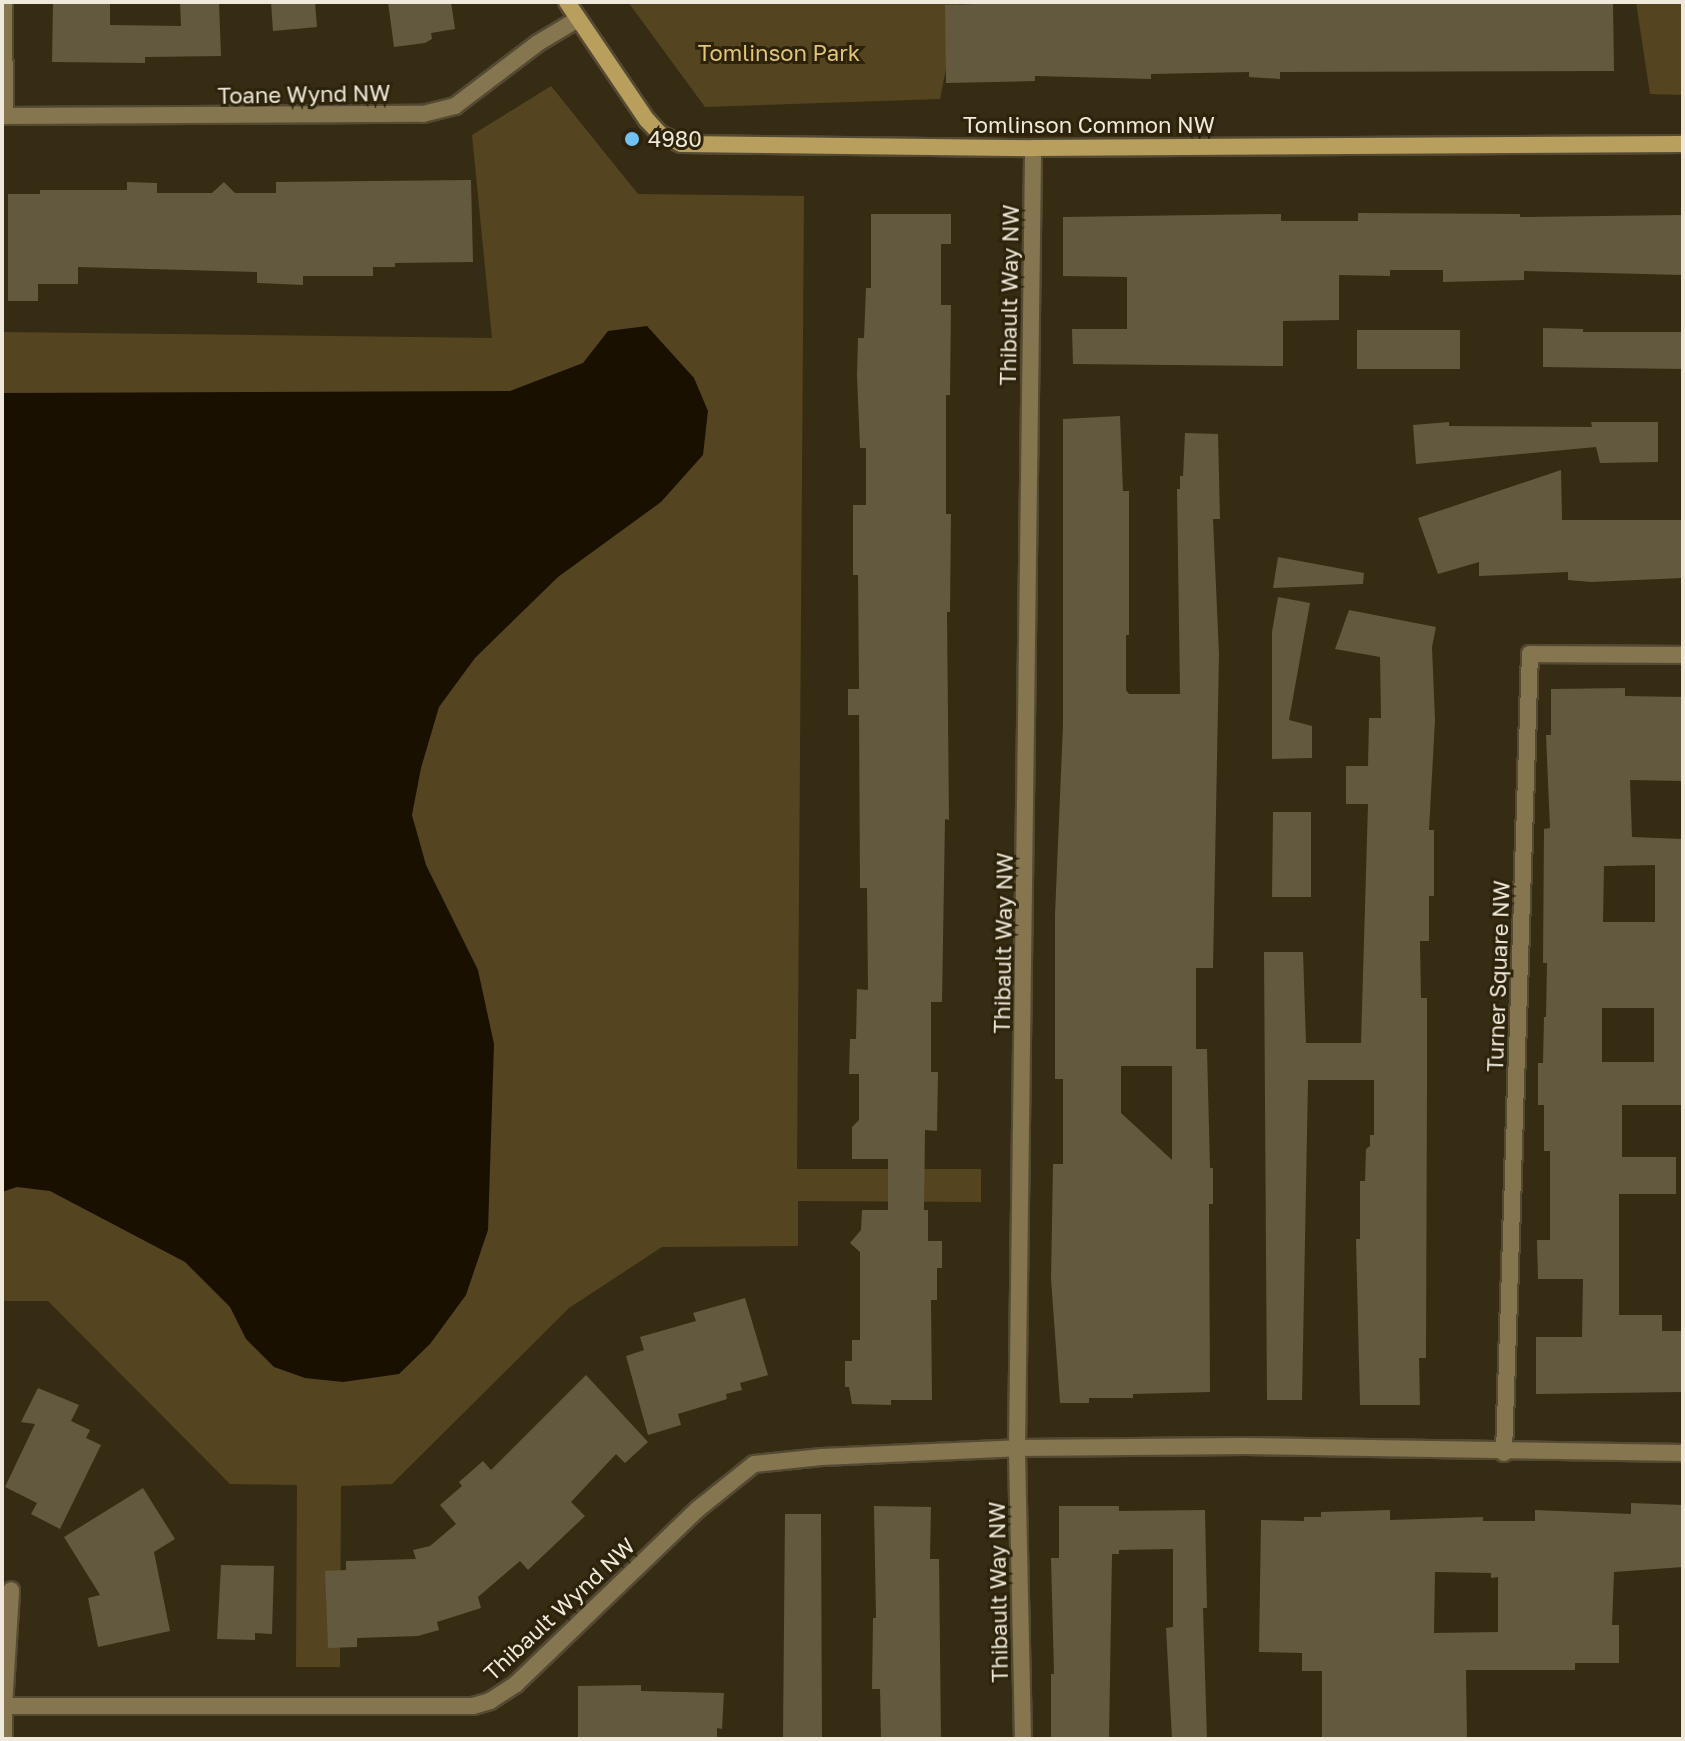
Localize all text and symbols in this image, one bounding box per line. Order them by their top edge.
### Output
park label: Tomlinson Park [698,40,860,66]
street label: Toane Wynd NW [217,79,391,109]
street label: Tomlinson Common NW [963,112,1215,138]
place label: 4980 [648,126,702,152]
marker: 4980 [623,130,641,148]
street label: Thibault Way NW [994,204,1024,386]
street label: Thibault Way NW [988,852,1018,1034]
street label: Turner Square NW [1481,880,1515,1072]
street label: Thibault Way NW [983,1501,1013,1683]
street label: Thibault Wynd NW [478,1532,640,1686]

